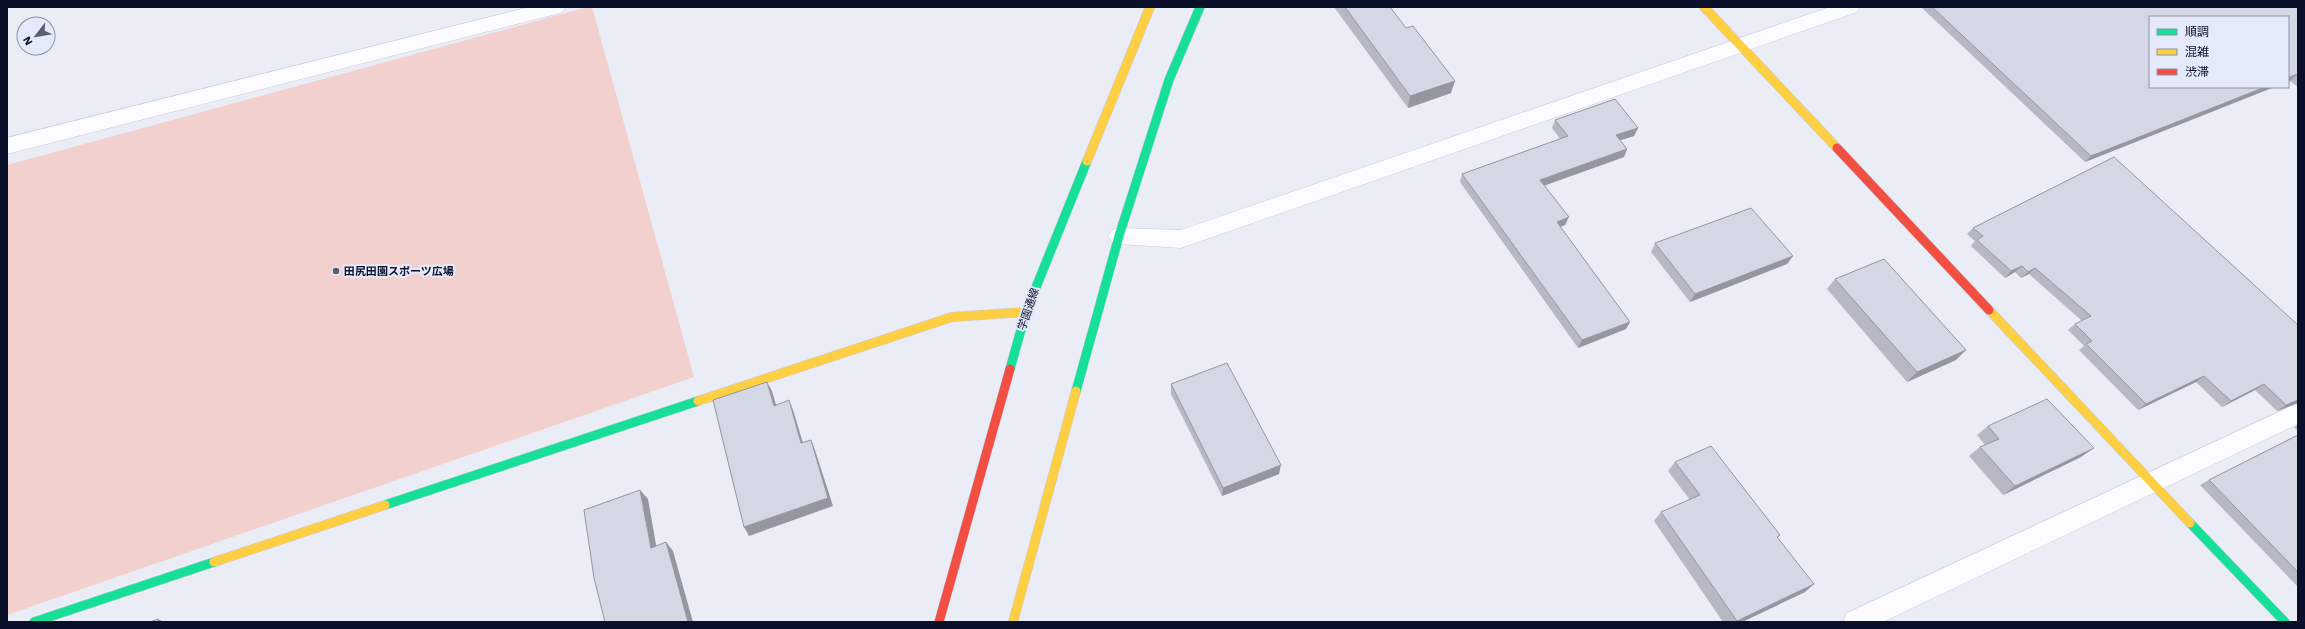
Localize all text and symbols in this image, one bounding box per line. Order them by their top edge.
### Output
north arrow [16,16,56,56]
legend [2149,16,2289,88]
text: 順調 [2185,25,2209,39]
text: N [20,34,36,48]
text: 混雑 [2185,45,2209,59]
text: 渋滞 [2185,65,2209,79]
place label: 田尻田園スポーツ広場 [344,265,454,278]
marker: 田尻田園スポーツ広場 [331,266,341,276]
street label: 学園通線 [1015,286,1042,332]

